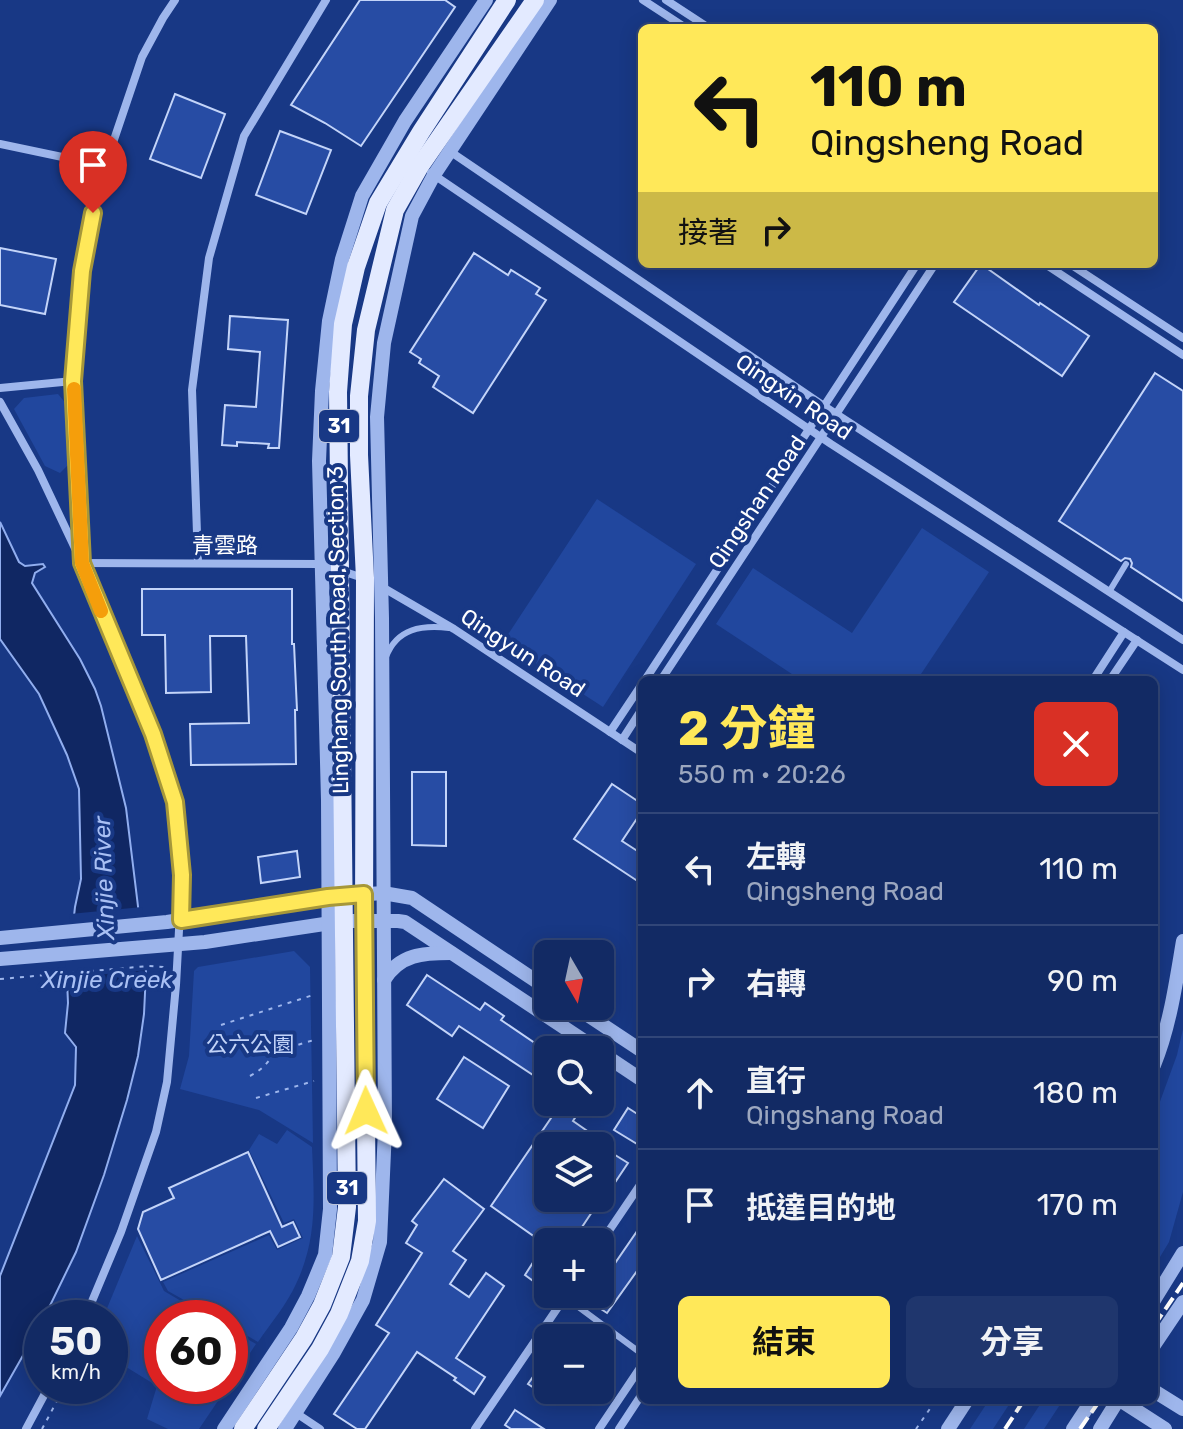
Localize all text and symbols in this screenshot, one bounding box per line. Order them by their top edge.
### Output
text: 110 m [810,54,967,120]
icon: left [678,56,782,160]
text: Qingsheng Road [810,121,1084,164]
pin [59,131,127,213]
icon: arrive [71,143,115,187]
icon: right [754,208,798,252]
text: 接著 [678,215,738,251]
street label: Qingxin Road [731,348,857,446]
road number: 31 [319,410,359,442]
street label: Qingshan Road [703,430,811,574]
street label: Linghang South Road, Section 3 [322,466,354,794]
street label: 青雲路 [192,532,258,559]
street label: Qingyun Road [456,603,590,703]
text: 2 分鐘 [678,700,815,757]
button: close [1034,702,1118,786]
text: 550 m · 20:26 [678,759,846,790]
water label: Xinjie River [88,815,120,941]
text: 左轉 [746,839,806,875]
icon: left [678,847,722,891]
text: 110 m [1039,851,1118,887]
text: Qingsheng Road [746,876,944,907]
north arrow [534,940,614,1020]
map controls [534,940,614,1404]
icon: right [678,959,722,1003]
text: 90 m [1047,963,1118,999]
water label: Xinjie Creek [40,966,173,994]
text: 右轉 [746,966,806,1002]
park label: 公六公園 [206,1031,294,1058]
button: search [534,1036,614,1116]
text: 直行 [746,1063,806,1099]
position arrow [324,1069,408,1153]
icon: ahead [678,1071,722,1115]
text: 180 m [1033,1075,1118,1111]
text: Qingshang Road [746,1100,944,1131]
button: layers [534,1132,614,1212]
road number: 31 [327,1172,367,1204]
icon: arrive [678,1183,722,1227]
text: 170 m [1037,1187,1118,1223]
text: 抵達目的地 [746,1190,896,1226]
button: + [534,1228,614,1308]
button: 結束 [678,1296,890,1388]
button: 分享 [906,1296,1118,1388]
speed limit sign: 60 [144,1300,248,1404]
text: 50 [49,1318,103,1365]
button: − [534,1324,614,1404]
text: km/h [51,1360,101,1384]

